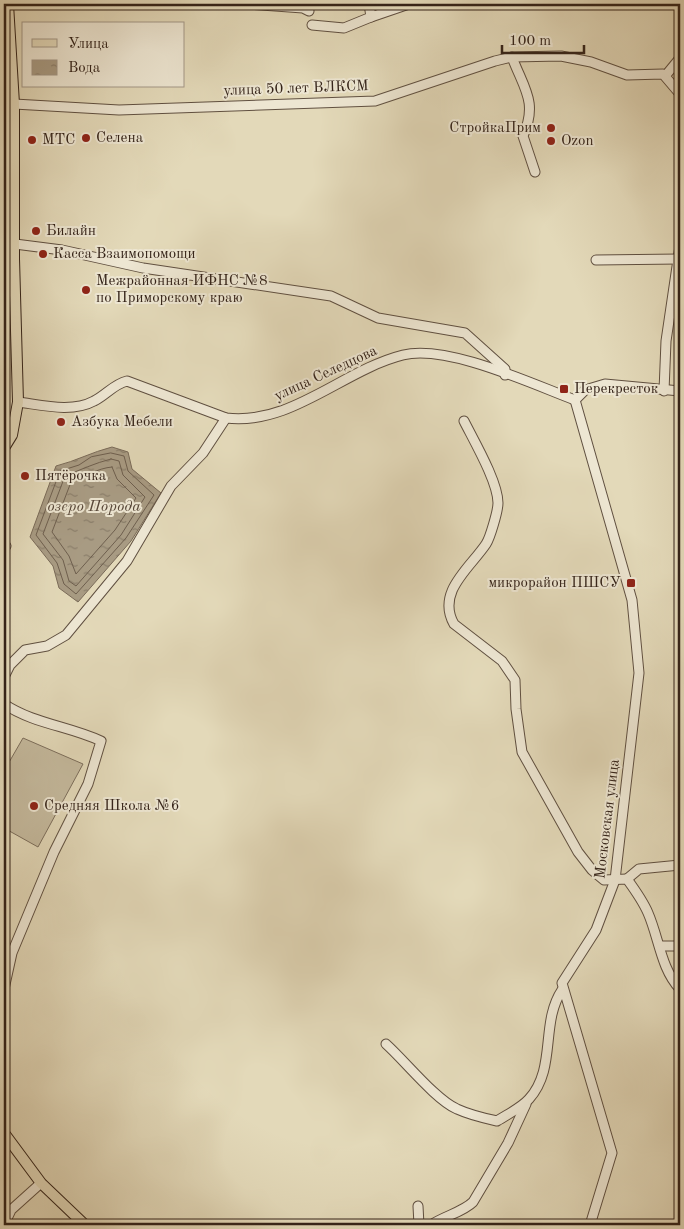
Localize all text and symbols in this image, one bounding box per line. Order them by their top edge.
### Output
legend [22,22,185,88]
scale bar [502,22,584,54]
text: 100 m [509,34,551,49]
text: Улица [68,37,109,52]
text: Вода [68,61,101,76]
street label: улица 50 лет ВЛКСМ [223,79,369,99]
place label: СтройкаПрим [449,121,541,136]
marker: СтройкаПрим [545,122,557,134]
place label: Селена [96,131,144,146]
marker: Селена [80,132,92,144]
place label: МТС [42,133,75,148]
marker: МТС [26,134,38,146]
place label: Ozon [561,134,594,149]
marker: Ozon [545,135,557,147]
place label: Билайн [46,224,96,239]
marker: Билайн [30,225,42,237]
place label: Касса Взаимопомощи [53,247,196,262]
marker: Касса Взаимопомощи [37,248,49,260]
place label: Межрайонная ИФНС №8 по Приморскому краю [96,274,268,306]
marker: Межрайонная ИФНС №8 по Приморскому краю [80,284,92,296]
street label: улица Селедцова [272,343,380,404]
place label: Перекресток [574,382,659,397]
marker: Перекресток [558,383,570,395]
place label: Азбука Мебели [71,415,173,430]
marker: Азбука Мебели [55,416,67,428]
place label: Пятёрочка [35,469,107,484]
marker: Пятёрочка [19,470,31,482]
water label: озеро Порода [47,499,141,515]
place label: микрорайон ПШСУ [488,576,621,591]
marker: микрорайон ПШСУ [625,577,637,589]
street label: Московская улица [593,758,623,880]
place label: Средняя Школа №6 [44,799,179,814]
marker: Средняя Школа №6 [28,800,40,812]

